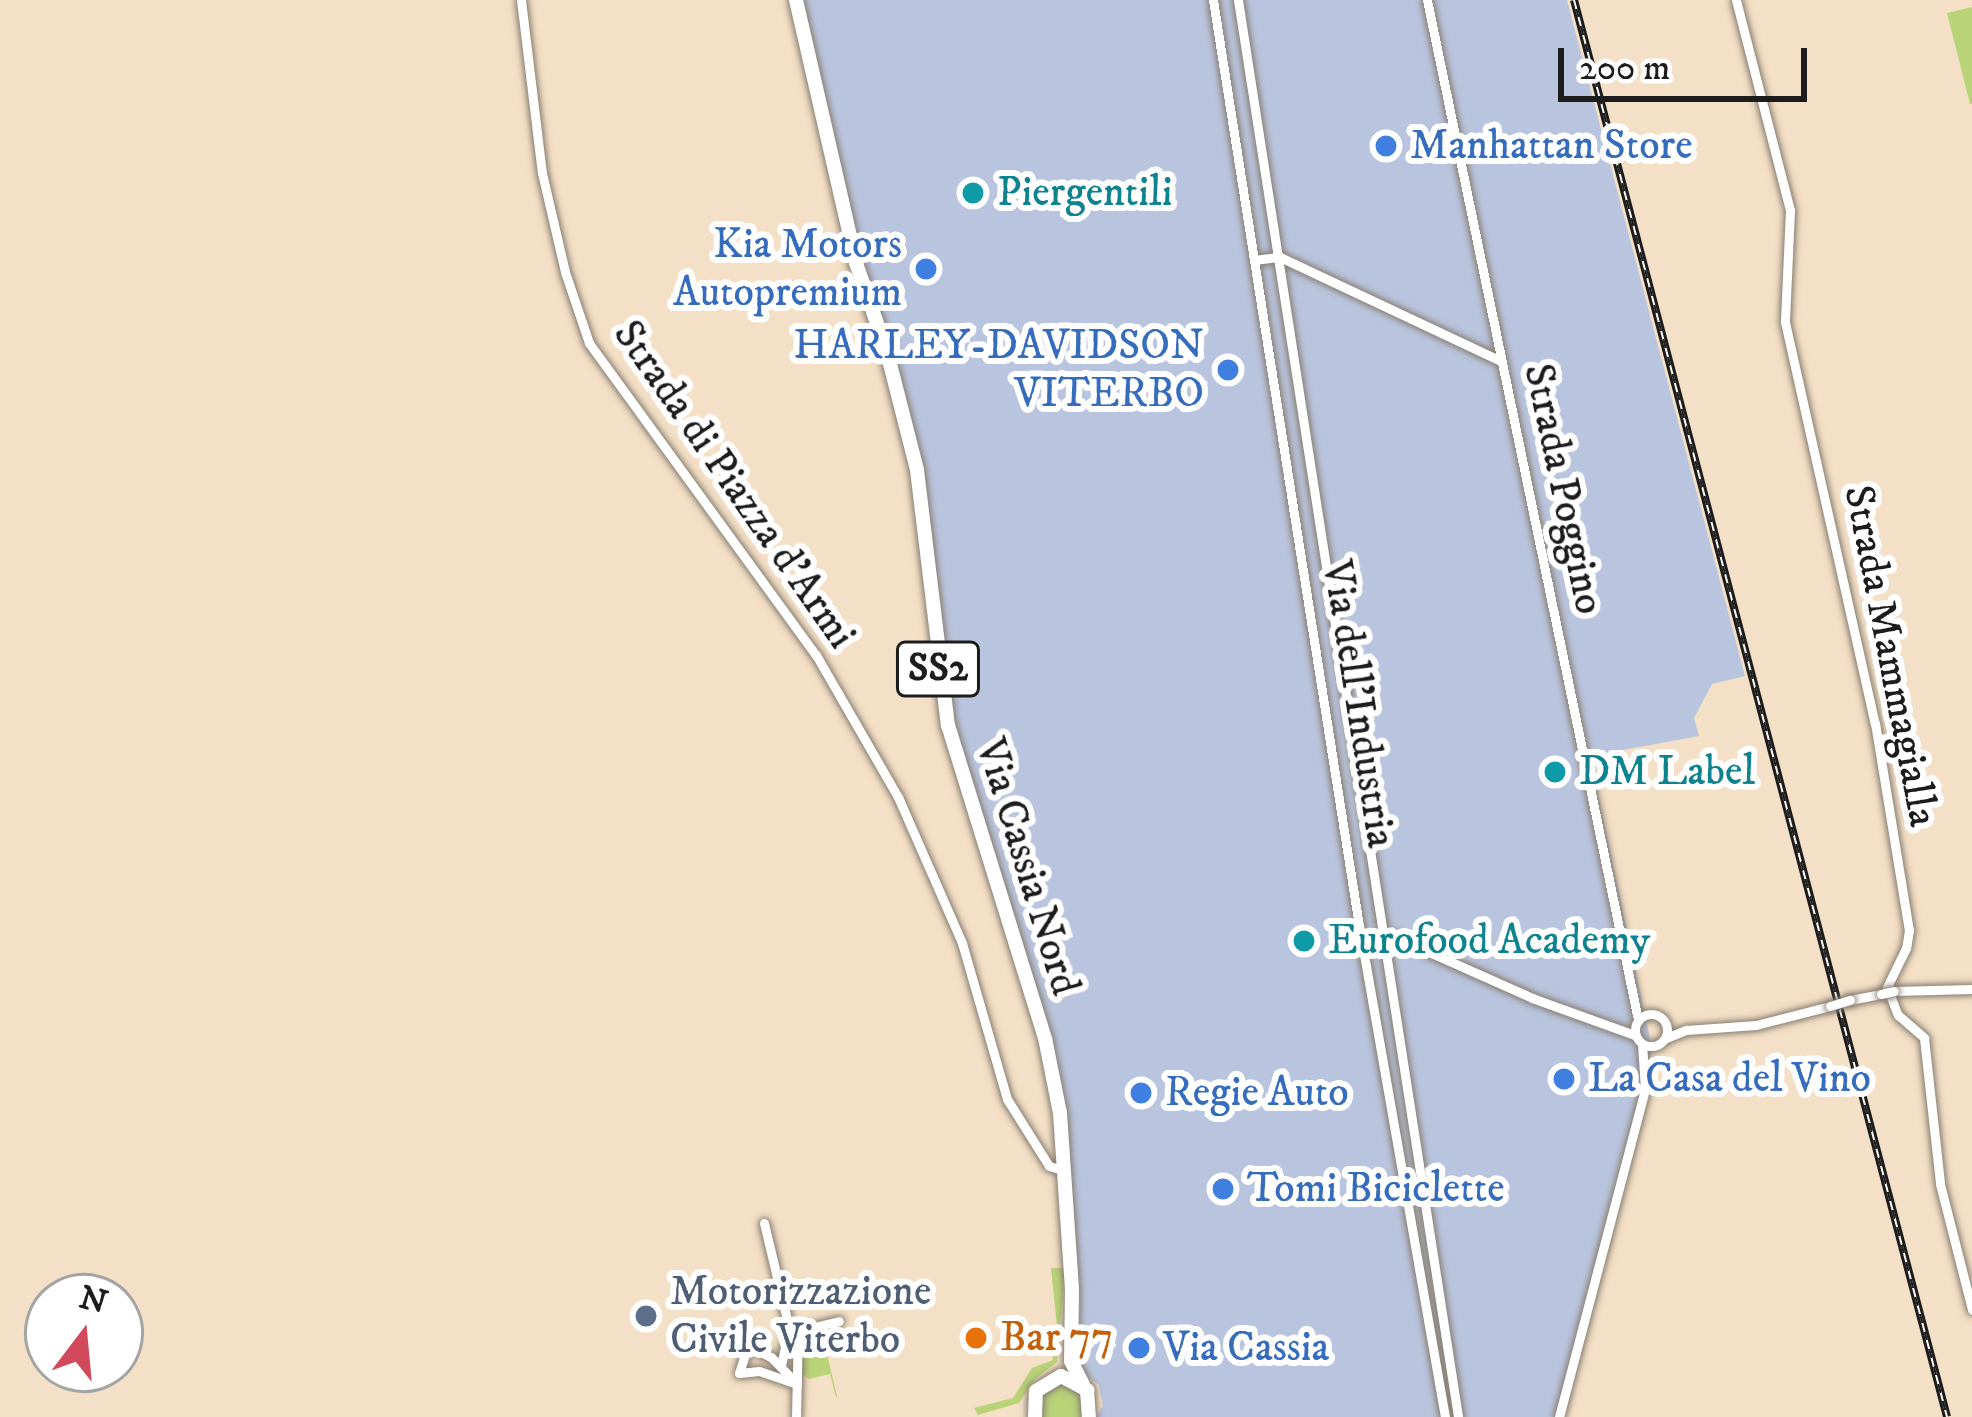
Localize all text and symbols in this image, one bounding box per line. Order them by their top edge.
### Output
scale bar [1564,24,1813,98]
text: 200 m [1579,46,1670,91]
place label: Manhattan Store [1410,121,1693,171]
marker: Manhattan Store [1373,133,1399,159]
place label: Piergentili [997,168,1173,218]
marker: Piergentili [960,180,986,206]
place label: Kia Motors Autopremium [673,220,902,318]
marker: Kia Motors Autopremium [913,256,939,282]
street label: Strada di Piazza d'Armi [602,311,866,659]
place label: HARLEY-DAVIDSON VITERBO [793,321,1204,419]
marker: HARLEY-DAVIDSON VITERBO [1215,357,1241,383]
street label: Strada Poggino [1512,359,1614,619]
street label: Strada Mammagialla [1832,481,1948,831]
street label: Via dell'Industria [1310,557,1406,851]
road number: SS2 [893,636,983,702]
street label: Via Cassia Nord [964,733,1090,1001]
place label: DM Label [1579,747,1755,797]
marker: DM Label [1542,759,1568,785]
place label: Eurofood Academy [1328,916,1650,966]
marker: Eurofood Academy [1291,928,1317,954]
place label: La Casa del Vino [1588,1054,1871,1104]
marker: La Casa del Vino [1551,1066,1577,1092]
place label: Regie Auto [1165,1068,1349,1118]
marker: Regie Auto [1128,1080,1154,1106]
place label: Tomi Biciclette [1247,1164,1505,1214]
marker: Tomi Biciclette [1210,1176,1236,1202]
place label: Motorizzazione Civile Viterbo [670,1267,931,1366]
north arrow [24,1273,144,1393]
text: N [75,1277,112,1324]
marker: Motorizzazione Civile Viterbo [633,1303,659,1329]
place label: Bar 77 [1000,1313,1113,1363]
place label: Via Cassia [1163,1323,1329,1373]
marker: Bar 77 [963,1325,989,1351]
marker: Via Cassia [1126,1335,1152,1361]

